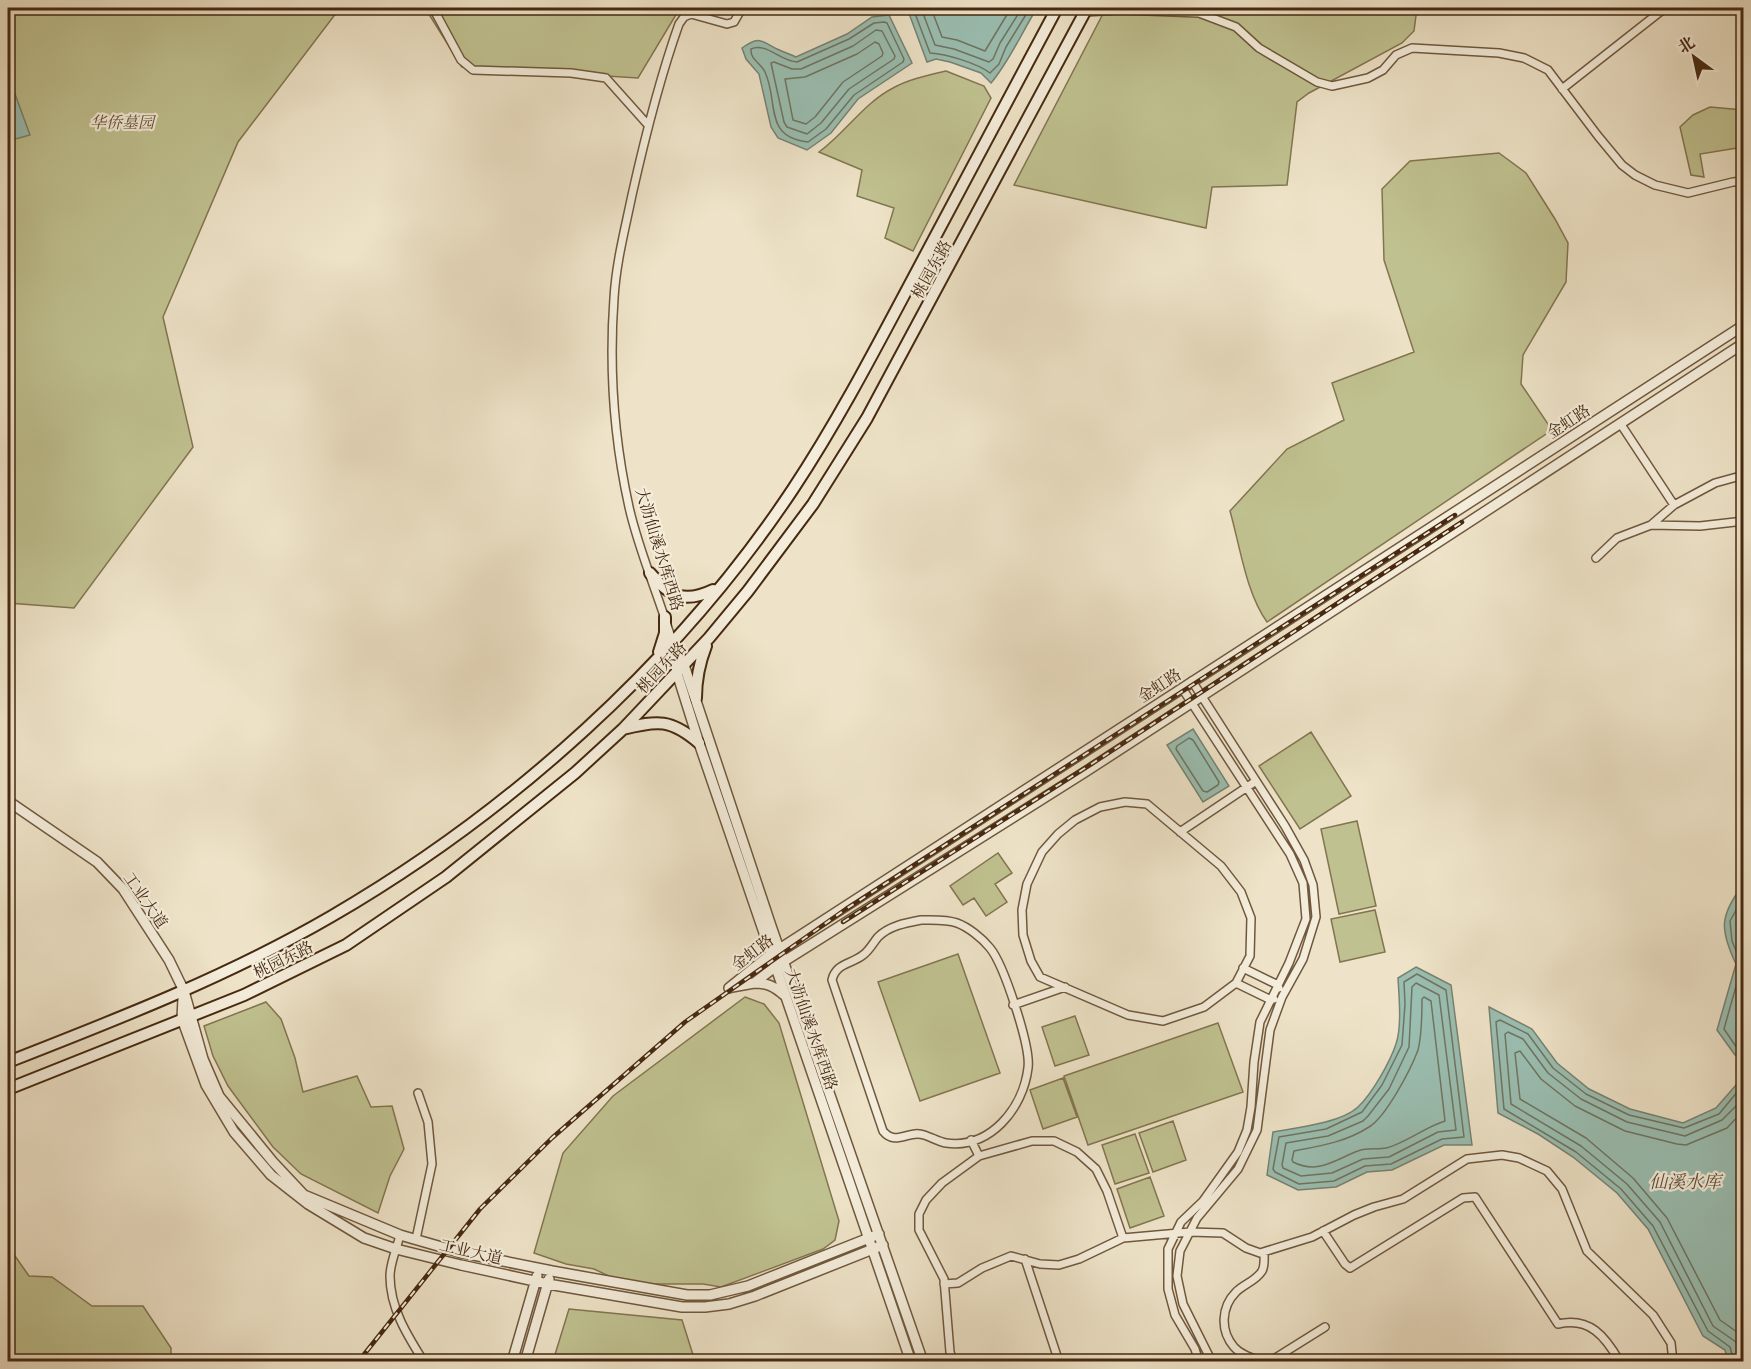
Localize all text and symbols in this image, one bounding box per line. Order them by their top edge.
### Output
north arrow [1664,27,1724,87]
text: 北 [1674,32,1698,57]
park label: 华侨墓园 [90,112,157,132]
street label: 桃园东路 [907,236,955,302]
street label: 金虹路 [1542,400,1594,442]
street label: 大沥仙溪水库西路 [632,485,688,613]
street label: 桃园东路 [632,637,690,697]
street label: 金虹路 [1133,664,1185,706]
street label: 工业大道 [119,868,173,932]
street label: 金虹路 [727,930,777,974]
street label: 桃园东路 [250,936,316,982]
street label: 大沥仙溪水库西路 [782,965,842,1093]
water label: 仙溪水库 [1649,1171,1724,1193]
street label: 工业大道 [438,1234,504,1268]

